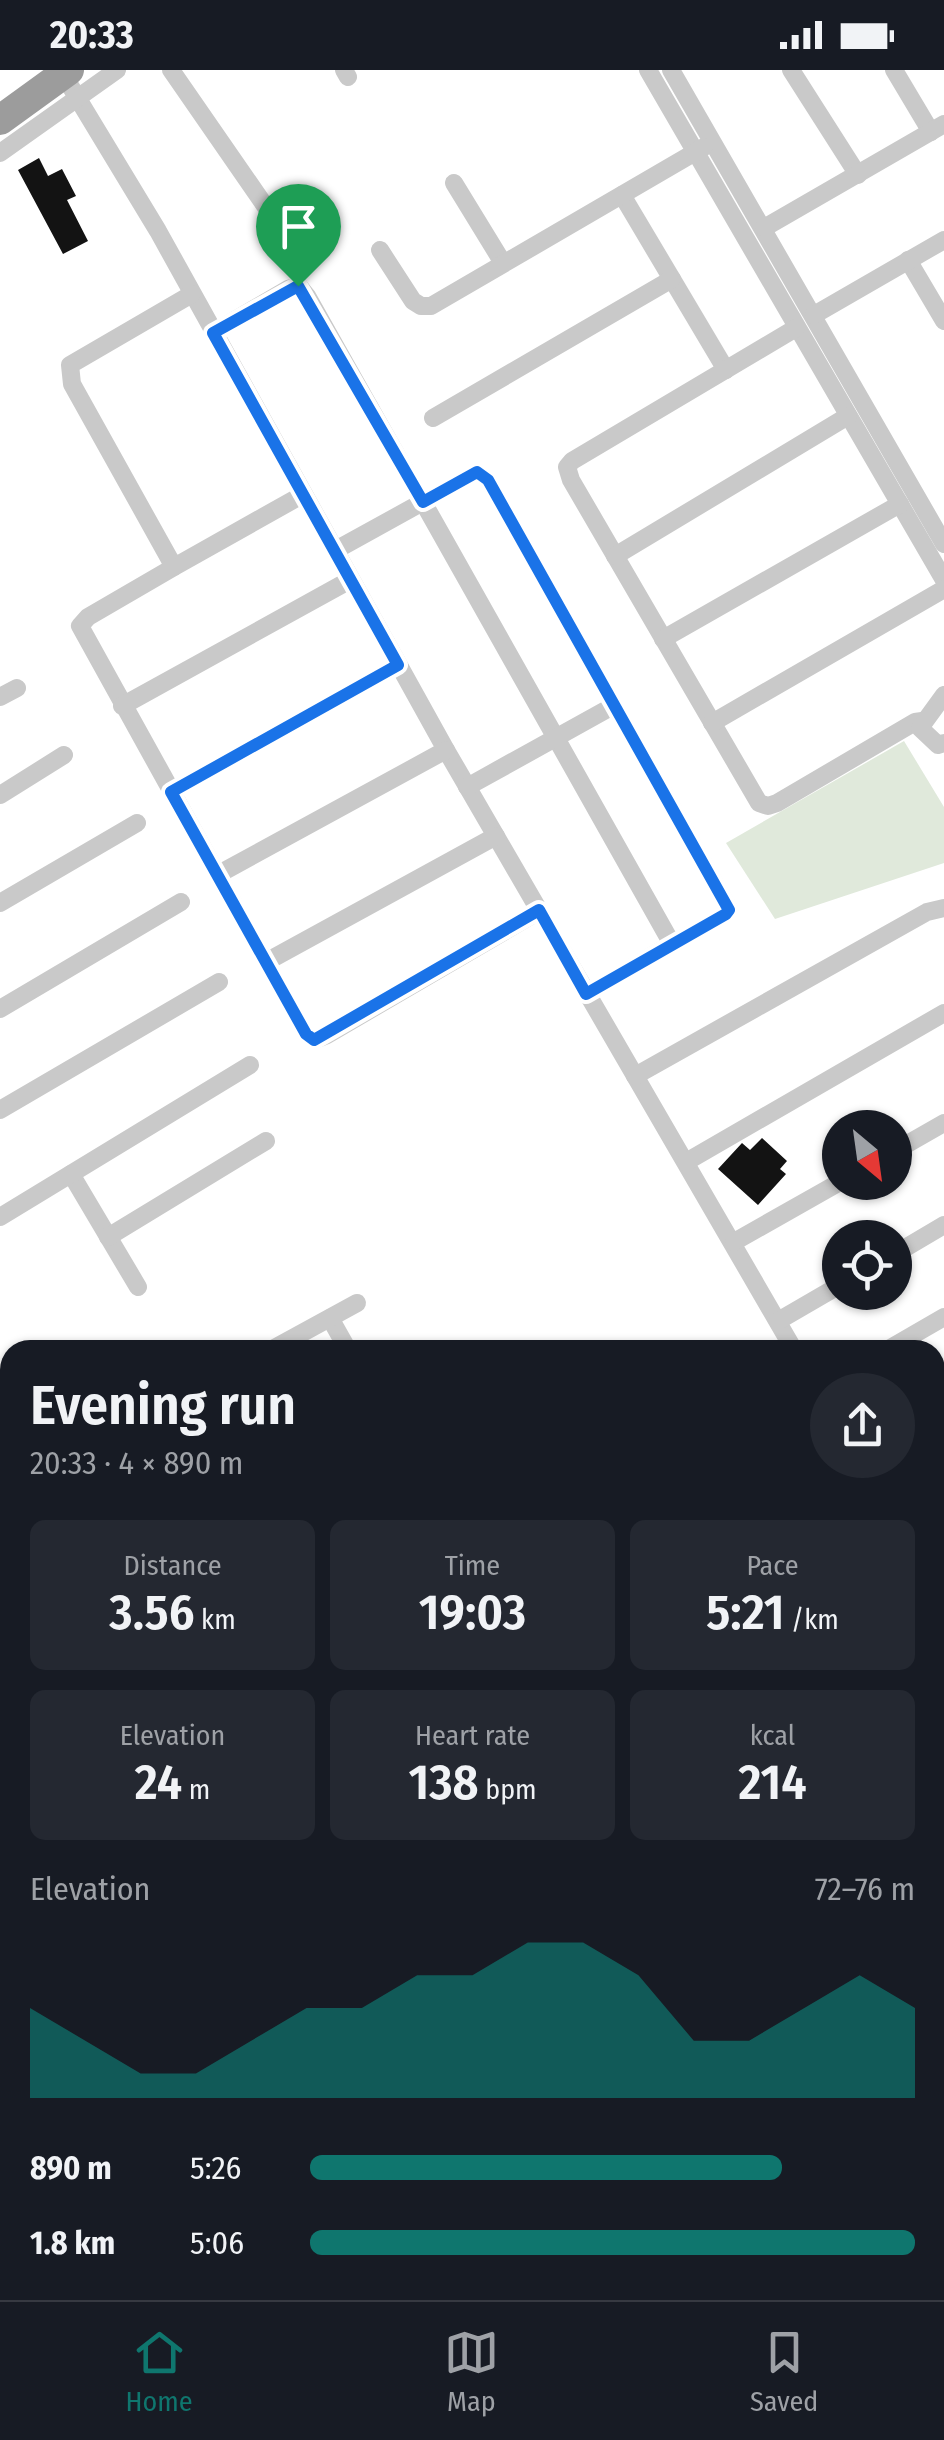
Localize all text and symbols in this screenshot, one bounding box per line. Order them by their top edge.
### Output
text: 20:33 [50,12,134,58]
pin [256,184,341,287]
icon: arrive [271,199,326,254]
north arrow [822,1110,912,1200]
map controls [822,1110,912,1310]
button: locate [822,1220,912,1310]
text: Evening run [30,1373,296,1439]
button: share [810,1373,915,1478]
text: 20:33 · 4 × 890 m [30,1444,243,1482]
text: Distance [123,1549,222,1582]
text: Time [445,1549,500,1582]
text: Pace [746,1549,799,1582]
text: 3.56 [109,1582,195,1642]
text: 19:03 [419,1582,526,1642]
text: 5:21 [706,1582,785,1642]
text: km [195,1603,236,1636]
text: /km [785,1603,839,1636]
text: Elevation [120,1719,225,1752]
text: Heart rate [415,1719,530,1752]
text: kcal [750,1719,795,1752]
text: 24 [135,1752,182,1812]
text: 138 [408,1752,479,1812]
text: 214 [738,1752,807,1812]
text: m [182,1773,210,1806]
text: bpm [479,1773,537,1806]
text: Elevation [30,1870,150,1908]
text: 72–76 m [815,1870,915,1908]
text: 890 m [30,2149,112,2187]
text: 5:26 [190,2149,241,2187]
text: 1.8 km [30,2224,115,2262]
text: 5:06 [190,2224,244,2262]
tab: Home [126,2325,193,2418]
tab: Map [444,2325,499,2418]
tab: Saved [750,2325,818,2418]

